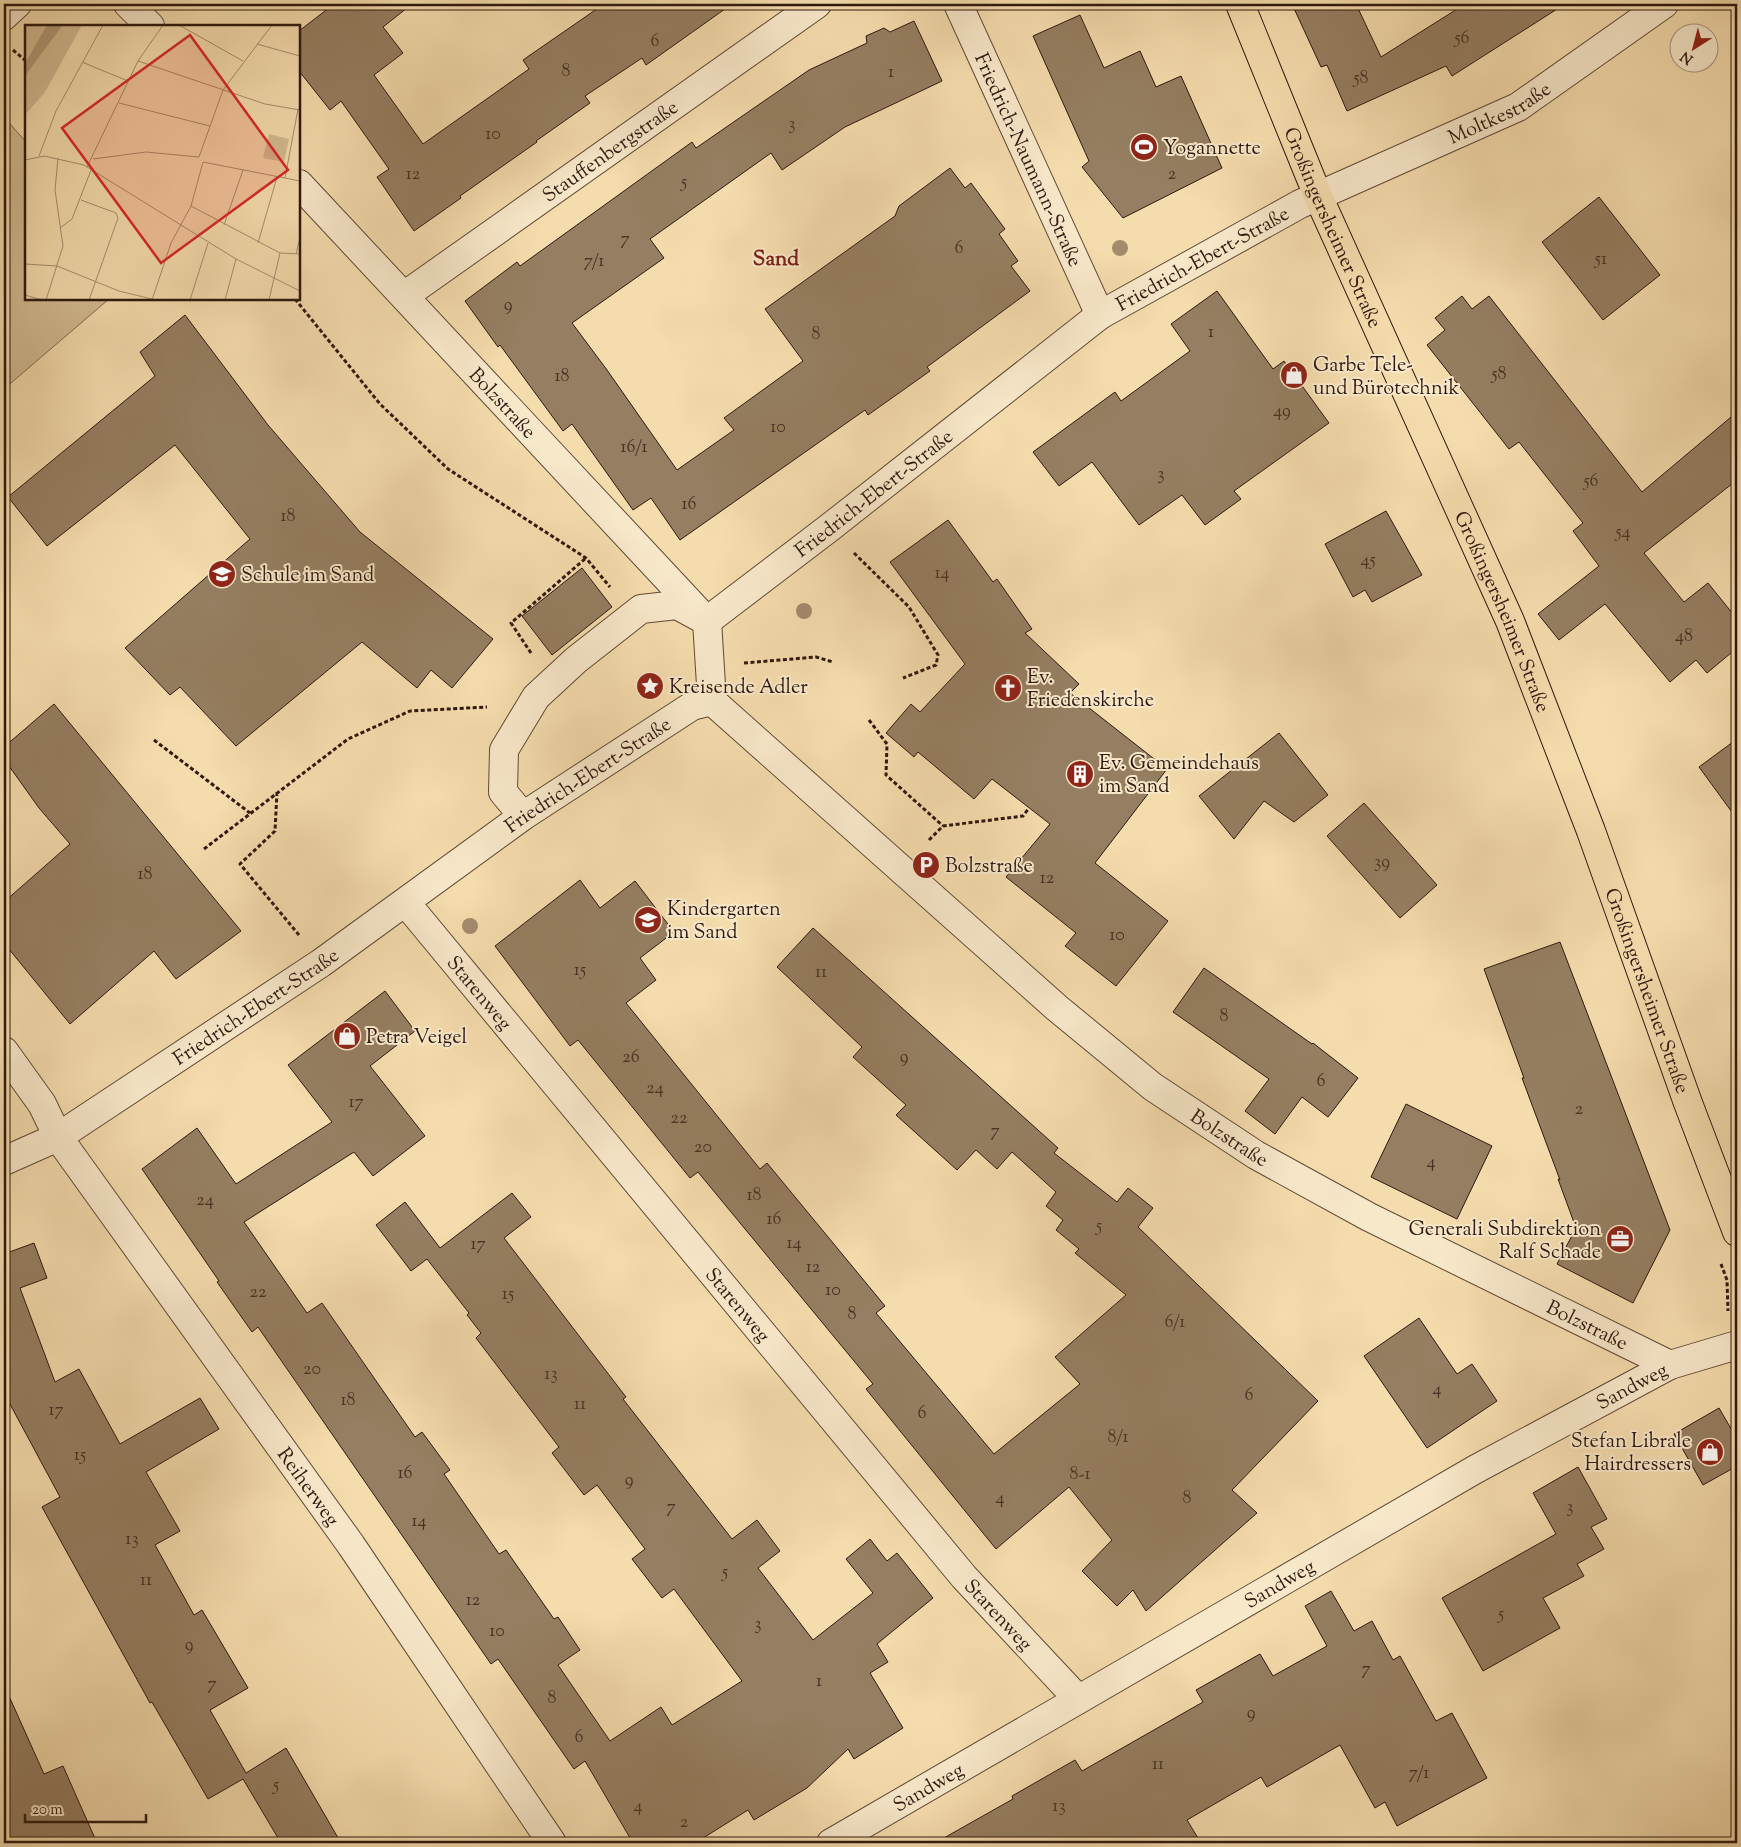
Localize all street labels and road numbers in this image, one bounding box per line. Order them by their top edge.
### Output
street label: Friedrich-Naumann-Straße [965,49,1088,272]
street label: Moltkestraße [1444,76,1558,153]
street label: Stauffenbergstraße [537,94,685,211]
street label: Großingersheimer Straße [1275,123,1388,333]
street label: Friedrich-Ebert-Straße [1112,201,1295,320]
street label: Bolzstraße [461,362,542,446]
street label: Friedrich-Ebert-Straße [790,424,960,566]
street label: Großingersheimer Straße [1445,507,1556,717]
street label: Friedrich-Ebert-Straße [500,711,678,842]
street label: Großingersheimer Straße [1596,885,1696,1098]
street label: Friedrich-Ebert-Straße [168,942,346,1074]
street label: Starenweg [438,950,518,1038]
street label: Bolzstraße [1184,1103,1273,1176]
street label: Starenweg [697,1262,776,1350]
street label: Bolzstraße [1541,1294,1632,1359]
street label: Sandweg [1592,1357,1674,1419]
street label: Reiherweg [269,1443,345,1533]
street label: Sandweg [1240,1553,1321,1617]
street label: Starenweg [956,1573,1038,1659]
street label: Sandweg [888,1757,970,1821]

